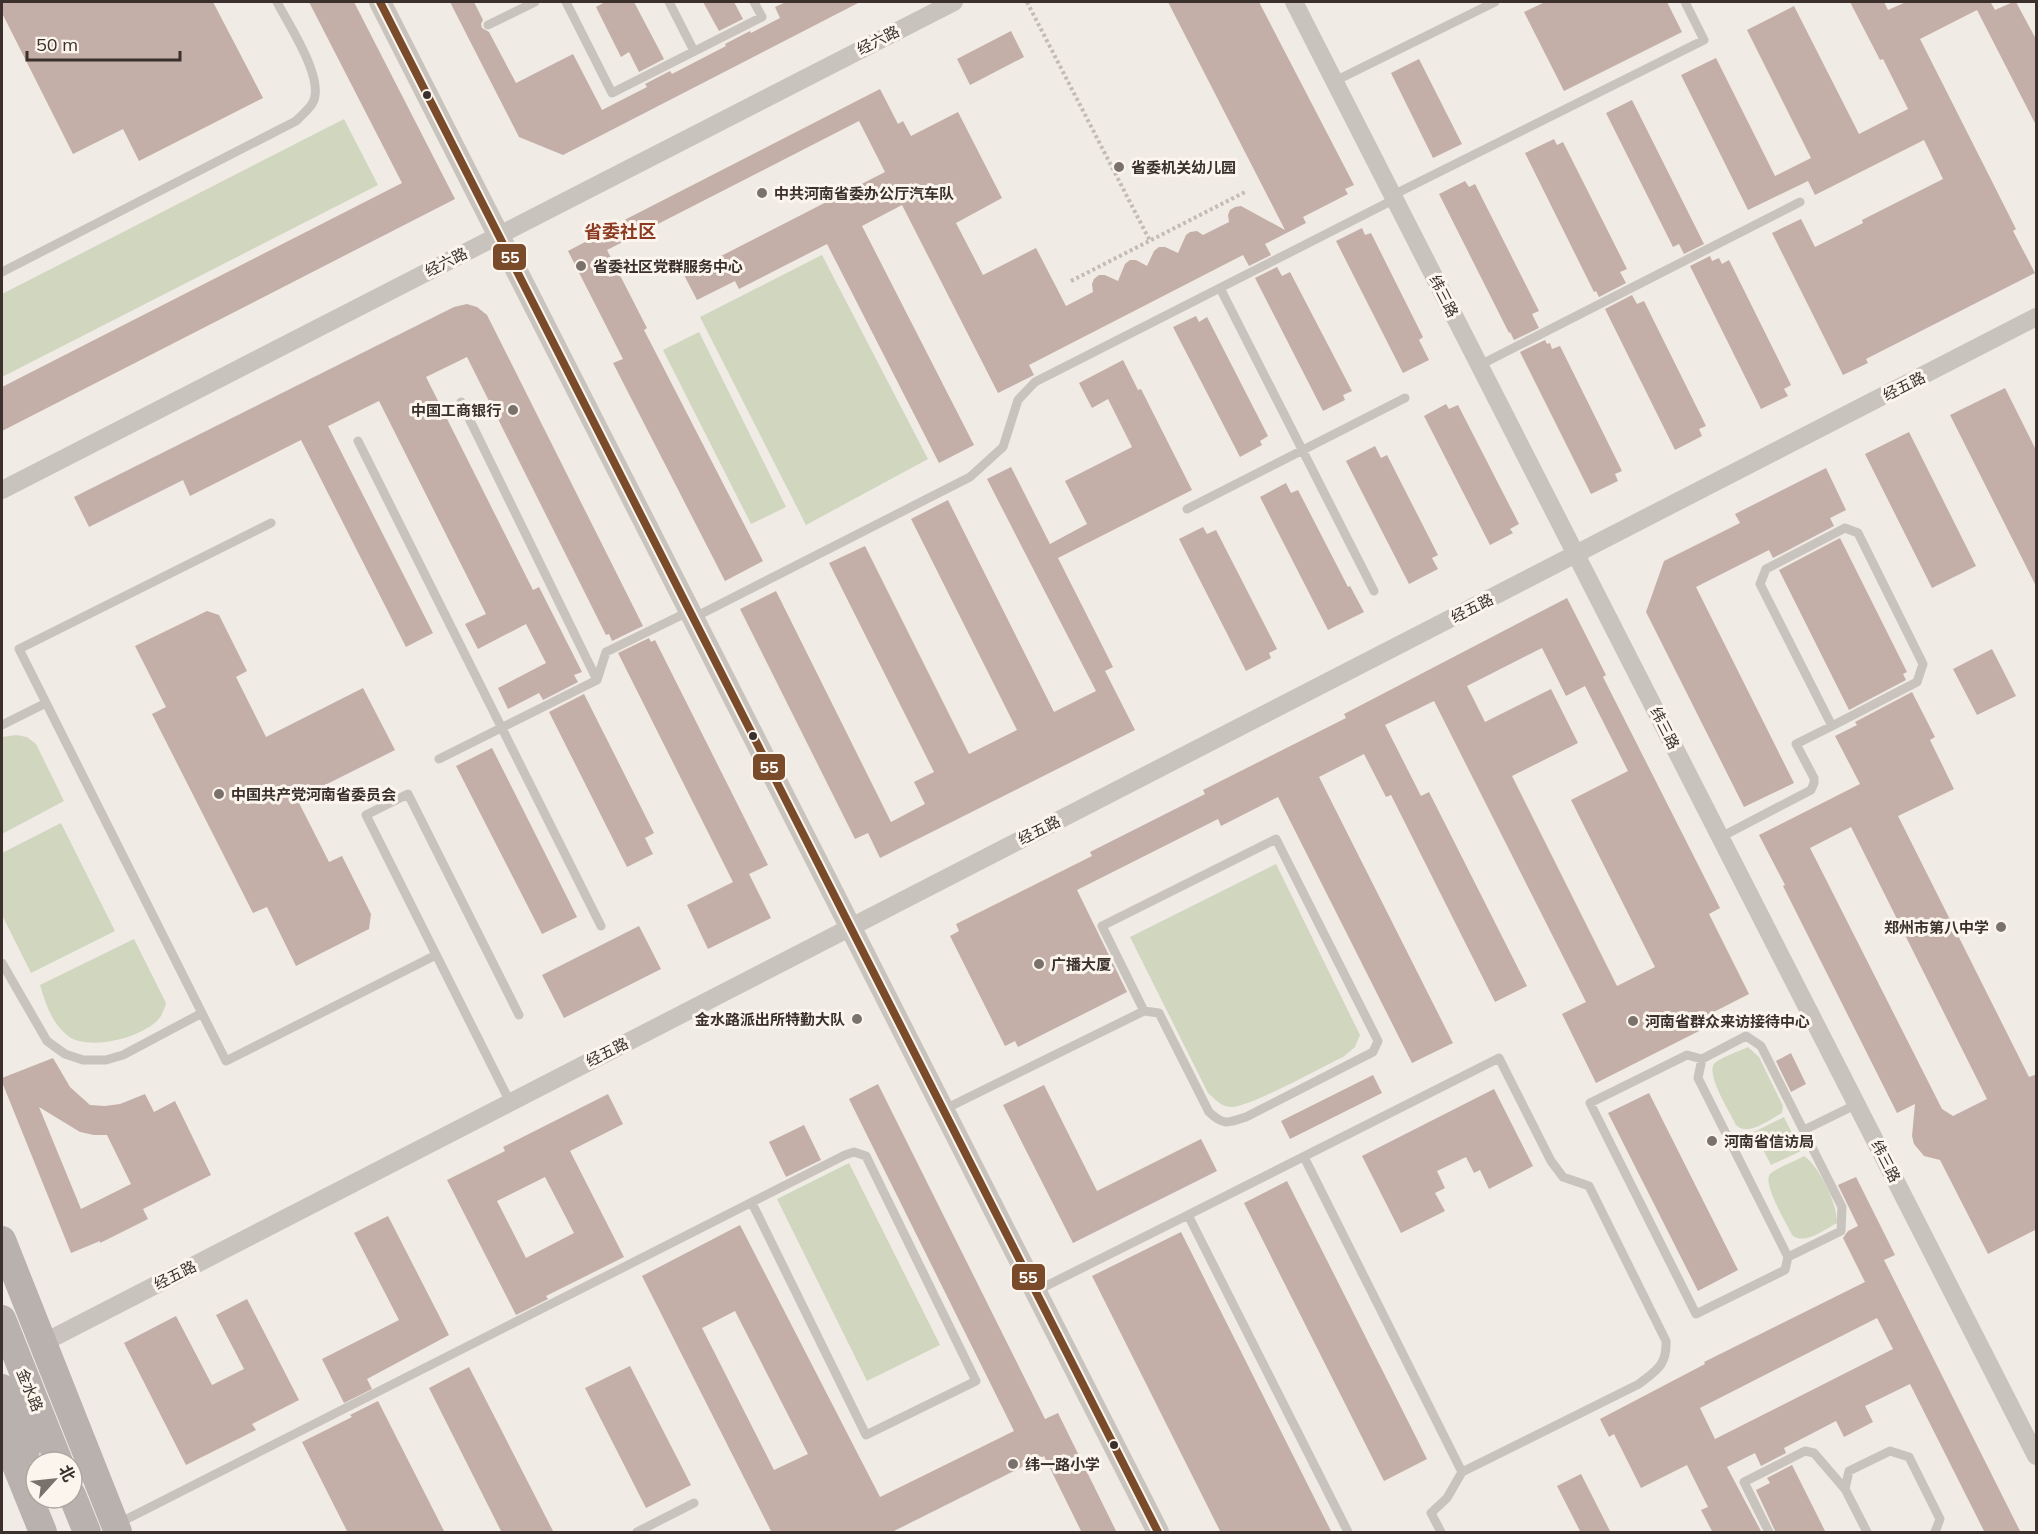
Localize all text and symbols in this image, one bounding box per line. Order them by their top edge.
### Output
street label: 经六路 [854,21,902,59]
scale bar [27,24,180,62]
text: 50 m [36,33,78,56]
unlabelled marker [421,89,433,101]
place label: 省委机关幼儿园 [1131,158,1236,177]
marker: 省委机关幼儿园 [1112,160,1126,174]
place label: 中共河南省委办公厅汽车队 [774,184,954,203]
marker: 中共河南省委办公厅汽车队 [755,186,769,200]
district label: 省委社区 [584,220,656,243]
street label: 经六路 [422,243,470,281]
line badge: 55 [492,243,527,271]
text: 55 [500,247,520,267]
place label: 省委社区党群服务中心 [593,257,743,276]
marker: 省委社区党群服务中心 [574,259,588,273]
street label: 纬三路 [1425,272,1463,320]
street label: 经五路 [1880,367,1928,405]
place label: 中国工商银行 [411,401,501,420]
marker: 中国工商银行 [506,403,520,417]
street label: 经五路 [1448,589,1496,627]
street label: 纬三路 [1646,704,1684,752]
unlabelled marker [747,730,759,742]
line badge: 55 [752,753,786,781]
text: 55 [759,757,779,777]
place label: 中国共产党河南省委员会 [231,785,396,804]
marker: 中国共产党河南省委员会 [212,787,226,801]
street label: 经五路 [1015,811,1063,849]
place label: 郑州市第八中学 [1884,918,1989,937]
marker: 郑州市第八中学 [1994,920,2008,934]
place label: 广播大厦 [1051,955,1111,974]
marker: 广播大厦 [1032,957,1046,971]
place label: 金水路派出所特勤大队 [695,1010,845,1029]
marker: 金水路派出所特勤大队 [850,1012,864,1026]
place label: 河南省群众来访接待中心 [1645,1012,1810,1031]
marker: 河南省群众来访接待中心 [1626,1014,1640,1028]
street label: 经五路 [583,1033,631,1071]
place label: 河南省信访局 [1724,1132,1814,1151]
marker: 河南省信访局 [1705,1134,1719,1148]
street label: 纬三路 [1867,1137,1905,1185]
street label: 经五路 [151,1256,199,1294]
line badge: 55 [1011,1263,1046,1291]
text: 55 [1018,1267,1038,1287]
street label: 金水路 [13,1366,47,1414]
unlabelled marker [1108,1439,1120,1451]
north arrow [24,1450,84,1510]
place label: 纬一路小学 [1025,1455,1100,1474]
marker: 纬一路小学 [1006,1457,1020,1471]
text: 北 [55,1462,80,1485]

